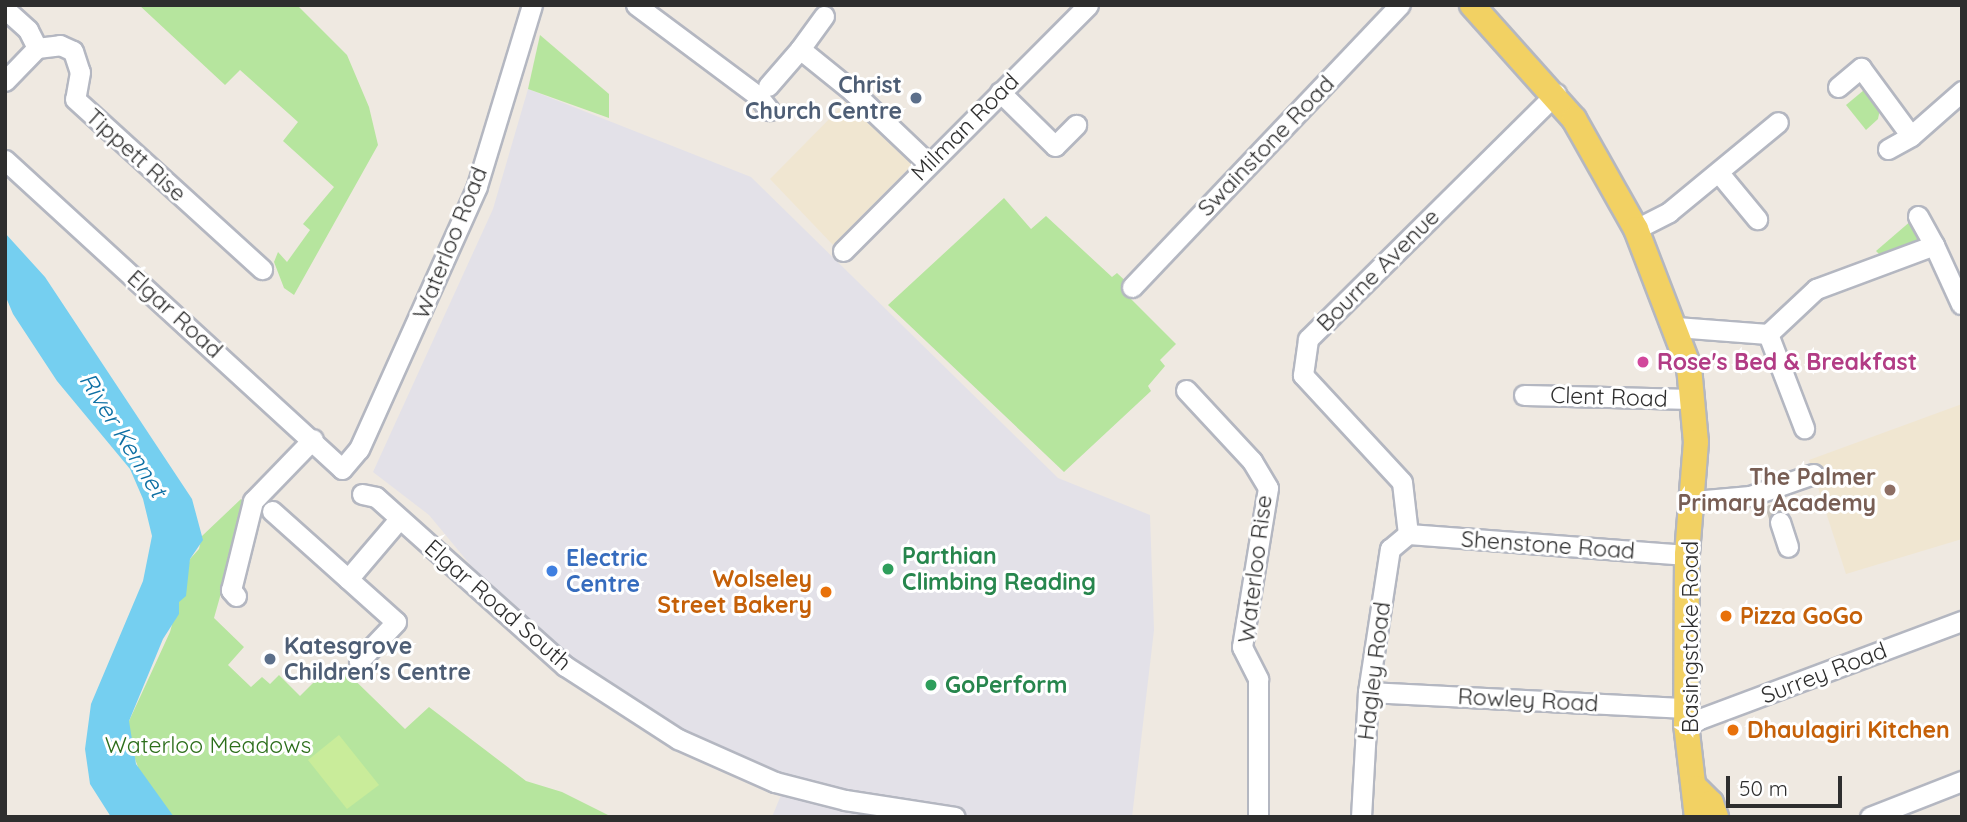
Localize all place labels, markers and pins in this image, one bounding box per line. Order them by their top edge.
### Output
place label: Christ Church Centre [745,71,902,125]
marker: Christ Church Centre [908,90,924,106]
place label: Rose's Bed & Breakfast [1657,348,1917,376]
marker: Rose's Bed & Breakfast [1635,354,1651,370]
place label: The Palmer Primary Academy [1677,463,1876,517]
marker: The Palmer Primary Academy [1882,482,1898,498]
place label: Parthian Climbing Reading [902,542,1096,596]
place label: Electric Centre [566,544,647,598]
marker: Parthian Climbing Reading [880,561,896,577]
marker: Electric Centre [544,563,560,579]
place label: Wolseley Street Bakery [657,565,812,619]
marker: Wolseley Street Bakery [818,584,834,600]
place label: Pizza GoGo [1740,602,1863,630]
marker: Pizza GoGo [1718,608,1734,624]
place label: Katesgrove Children's Centre [284,632,471,686]
marker: Katesgrove Children's Centre [262,651,278,667]
place label: GoPerform [945,671,1067,699]
marker: GoPerform [923,677,939,693]
place label: Dhaulagiri Kitchen [1747,716,1950,744]
marker: Dhaulagiri Kitchen [1725,722,1741,738]

